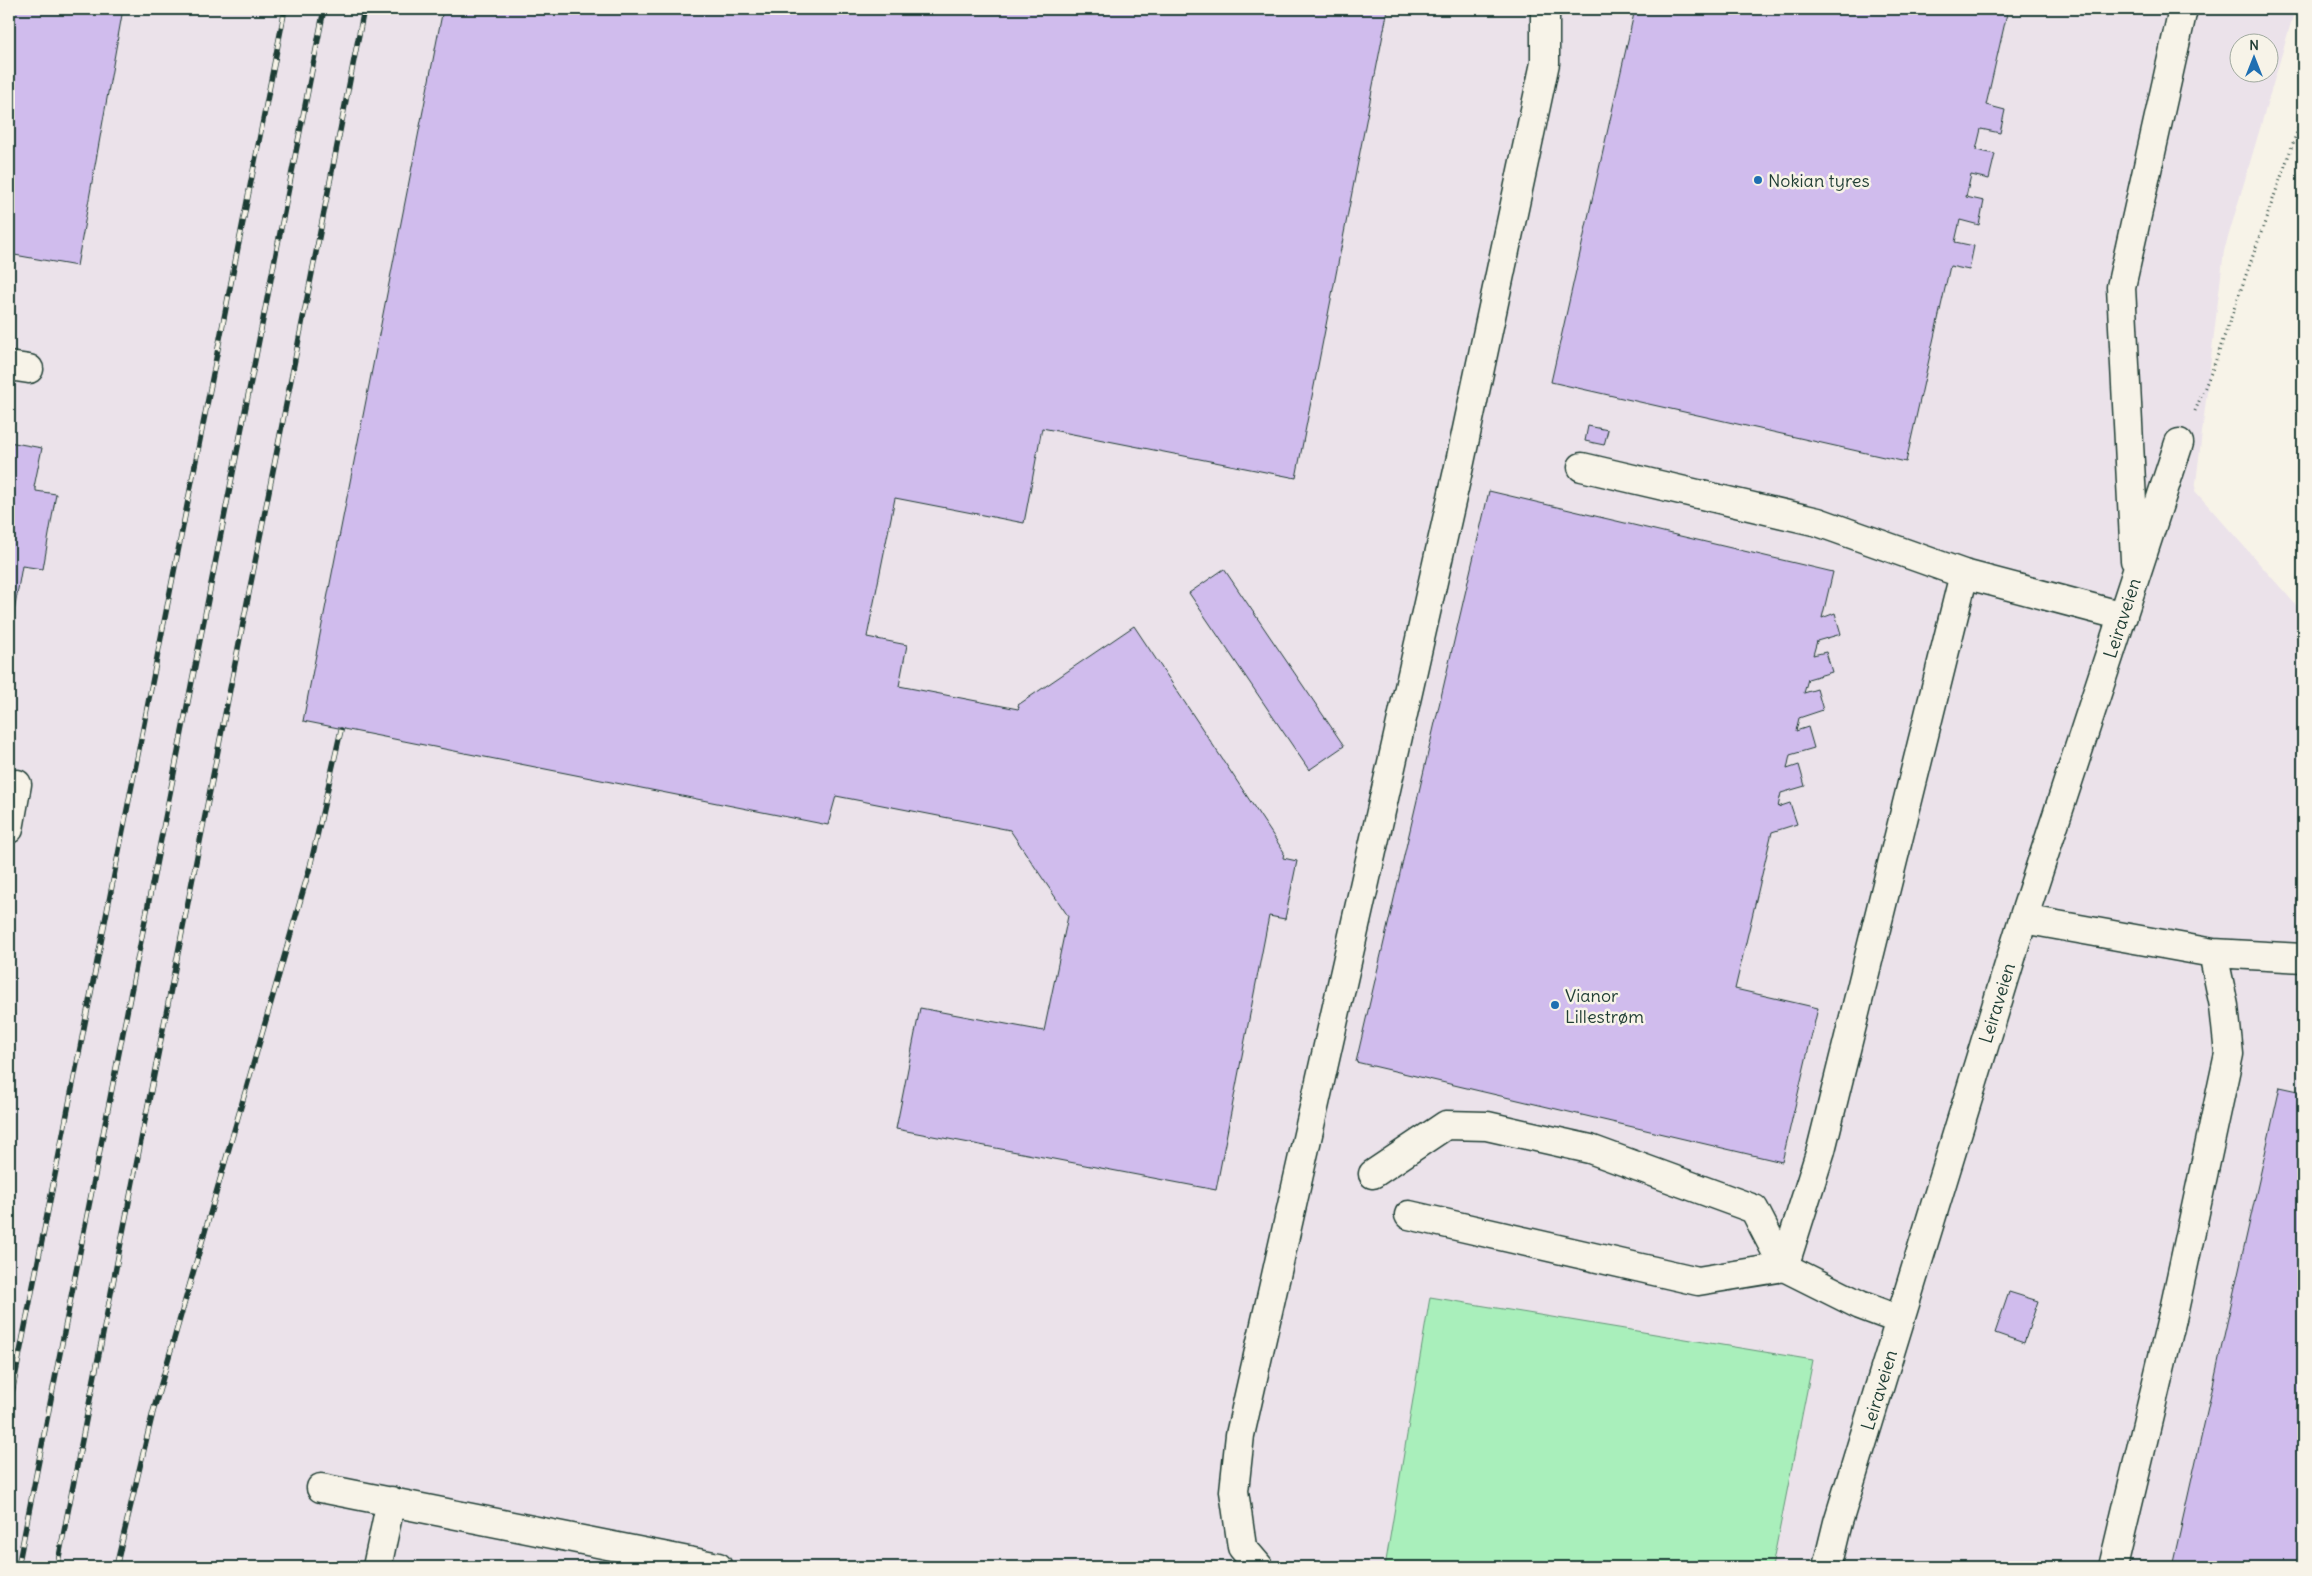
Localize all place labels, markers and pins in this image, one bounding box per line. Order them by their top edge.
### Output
place label: Nokian tyres [1768,169,1870,192]
marker: Nokian tyres [1752,174,1764,186]
place label: Vianor Lillestrøm [1565,984,1644,1028]
marker: Vianor Lillestrøm [1549,999,1561,1011]

